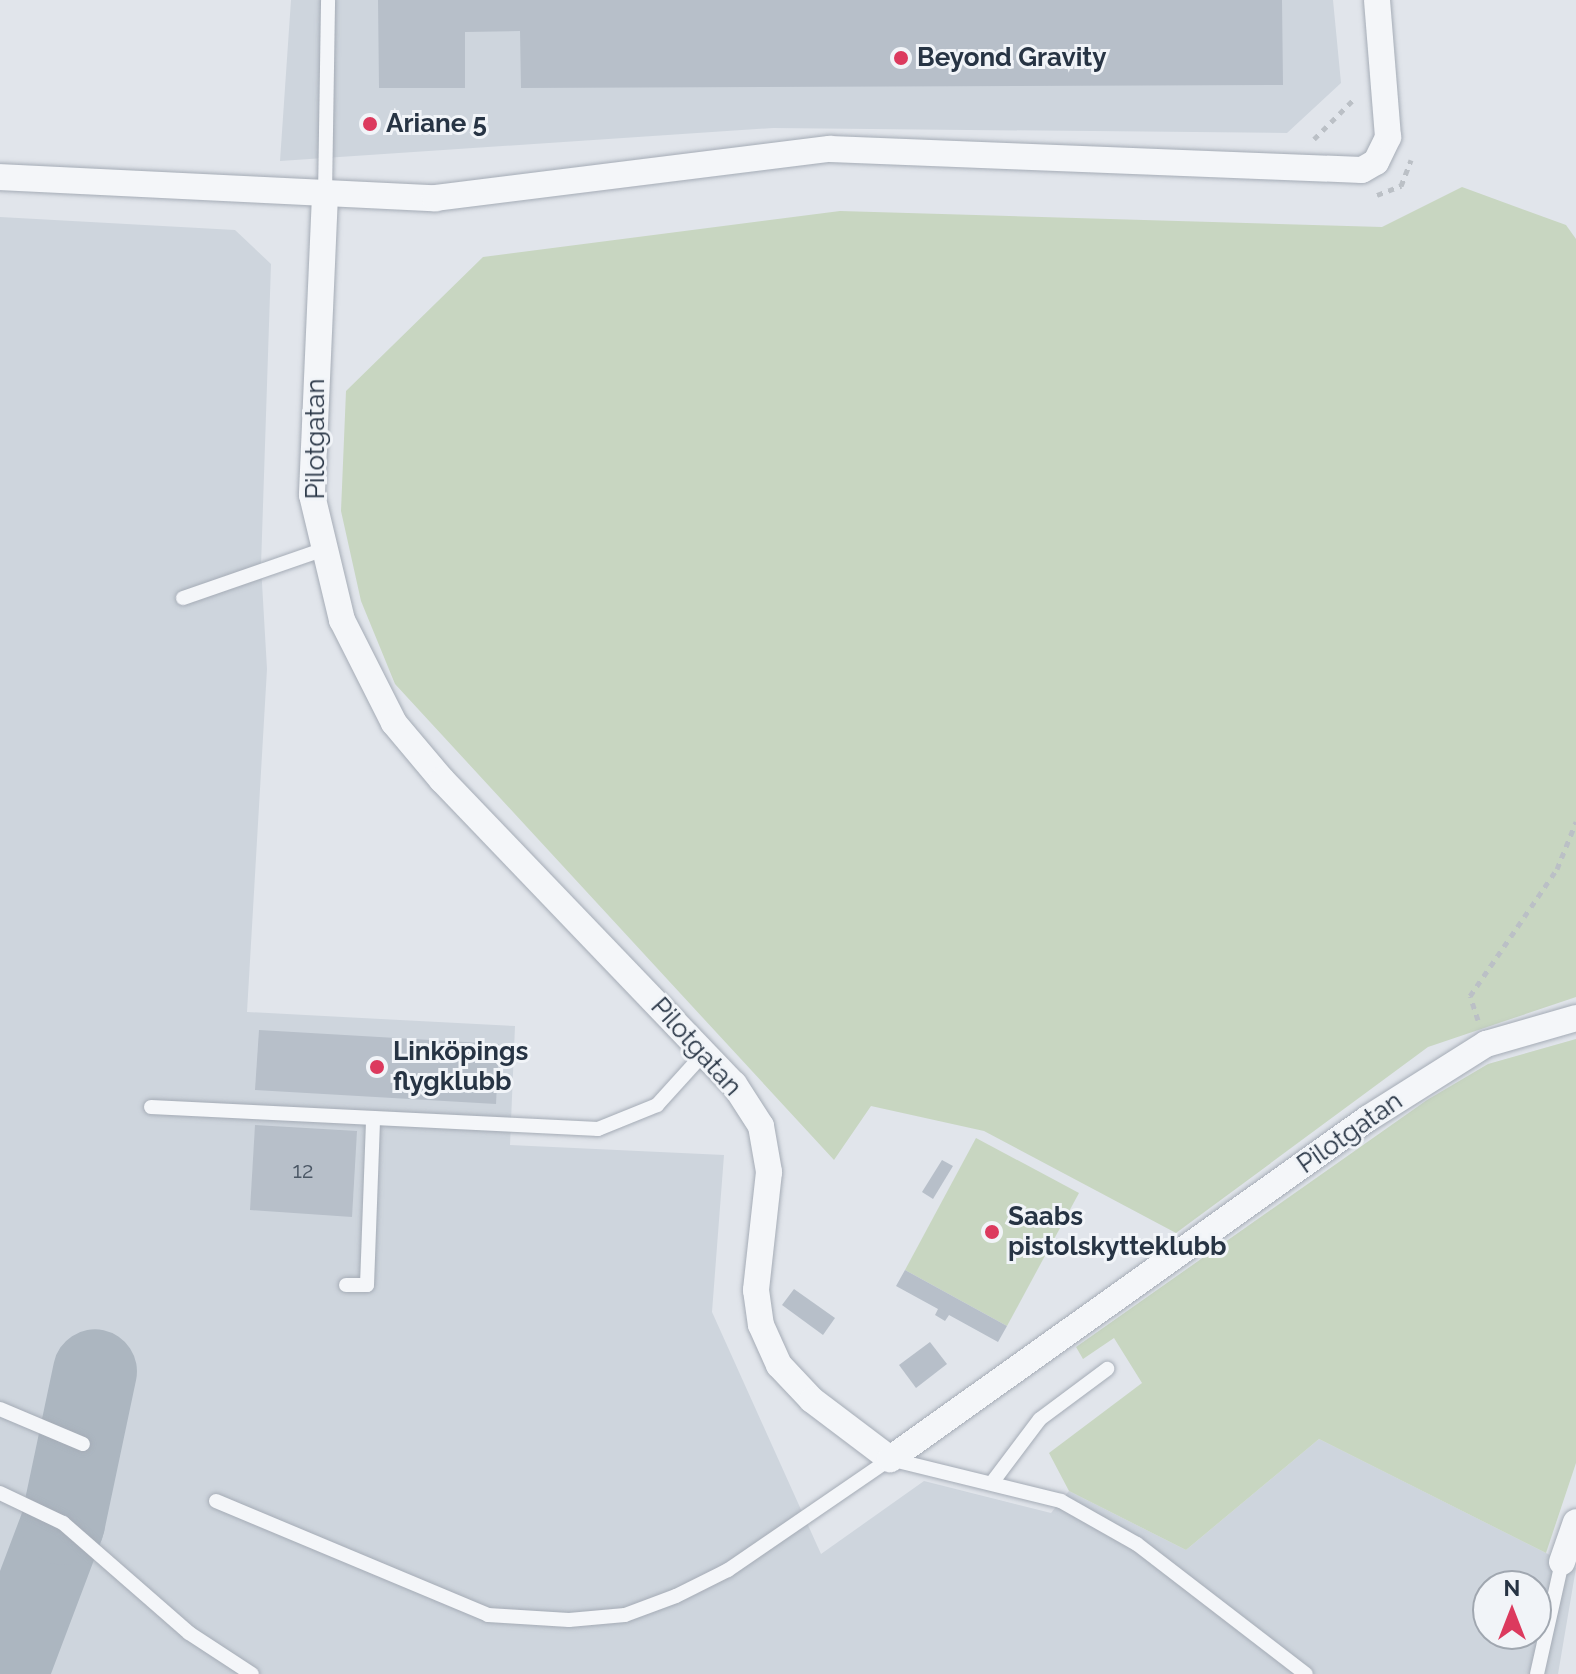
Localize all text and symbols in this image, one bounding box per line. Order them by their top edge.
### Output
place label: Beyond Gravity [917,42,1107,74]
marker: Beyond Gravity [892,49,910,67]
place label: Ariane 5 [386,108,487,140]
marker: Ariane 5 [361,115,379,133]
street label: Pilotgatan [300,379,332,499]
street label: Pilotgatan [644,992,748,1102]
place label: Linköpings flygklubb [393,1036,528,1098]
marker: Linköpings flygklubb [368,1058,386,1076]
street label: Pilotgatan [1292,1086,1408,1180]
house number: 12 [293,1158,313,1184]
place label: Saabs pistolskytteklubb [1008,1201,1226,1262]
marker: Saabs pistolskytteklubb [983,1223,1001,1241]
north arrow [1472,1570,1552,1650]
text: N [1504,1575,1520,1601]

